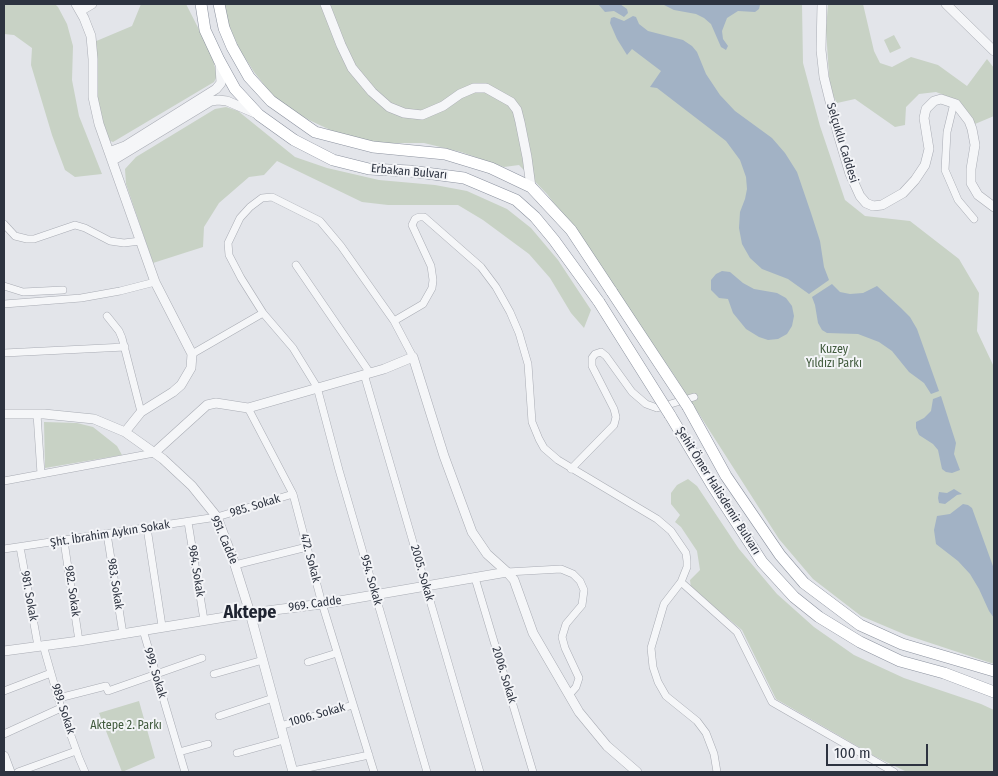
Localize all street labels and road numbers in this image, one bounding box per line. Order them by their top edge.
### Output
street label: Selçuklu Caddesi [823,101,861,185]
street label: Erbakan Bulvarı [370,161,448,183]
street label: Şehit Ömer Halisdemir Bulvarı [673,425,763,557]
street label: 985. Sokak [228,492,282,520]
street label: 951. Cadde [207,514,241,566]
street label: Şht. İbrahim Aykın Sokak [49,517,171,551]
street label: 472. Sokak [297,532,323,584]
street label: 2005. Sokak [407,543,437,603]
street label: 984. Sokak [185,544,207,598]
street label: 954. Sokak [357,553,385,607]
street label: 983. Sokak [104,557,126,611]
street label: 982. Sokak [61,564,83,618]
street label: 981. Sokak [18,570,40,622]
street label: 969. Cadde [288,593,342,615]
street label: 2006. Sokak [489,645,519,705]
street label: 999. Sokak [141,646,169,700]
street label: 989. Sokak [48,682,78,736]
street label: 1006. Sokak [287,700,347,730]

